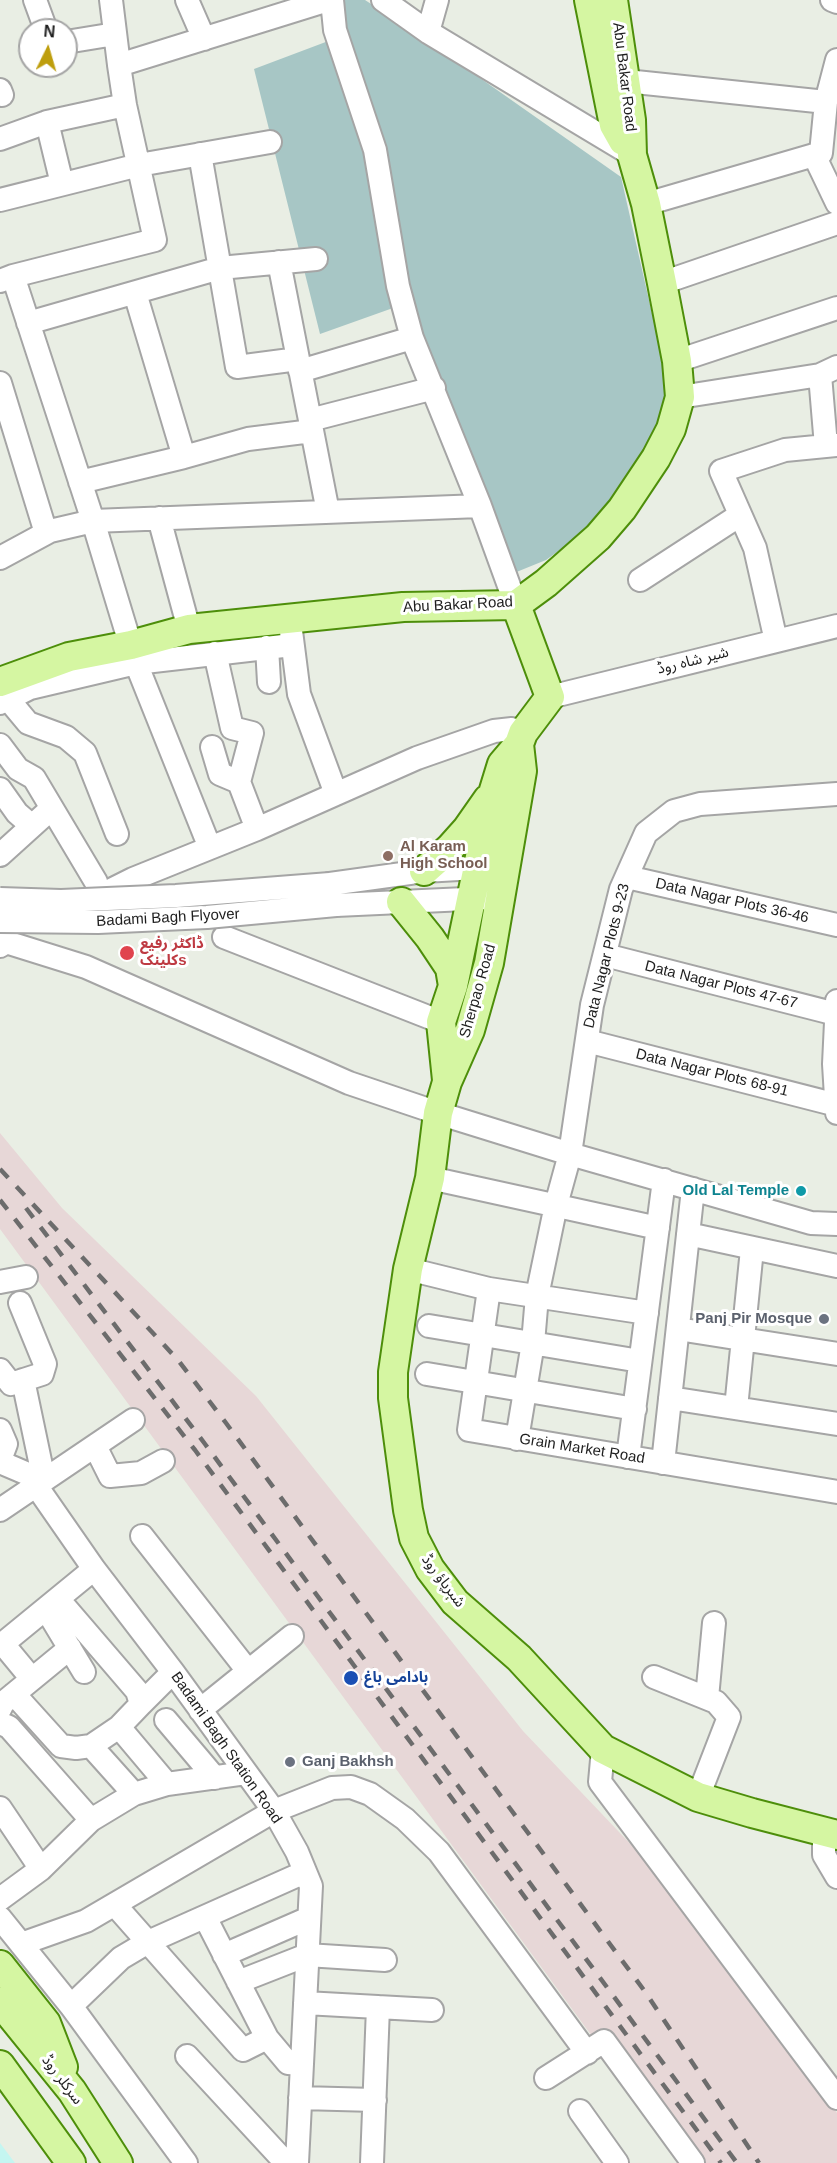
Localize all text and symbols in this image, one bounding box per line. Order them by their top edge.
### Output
north arrow [18,18,78,78]
street label: Abu Bakar Road [608,21,640,133]
text: N [43,23,56,41]
street label: Abu Bakar Road [403,593,513,617]
street label: شیر شاہ روڈ [655,643,731,679]
place label: Al Karam High School [400,838,487,873]
marker: Al Karam High School [381,849,395,863]
street label: Data Nagar Plots 36-46 [654,875,810,927]
street label: Data Nagar Plots 9-23 [580,882,634,1030]
street label: Badami Bagh Flyover [96,905,240,931]
place label: ڈاکٹر رفیع کلینکs [140,935,204,970]
street label: Sherpao Road [456,942,500,1040]
marker: ڈاکٹر رفیع کلینکs [118,944,136,962]
street label: Data Nagar Plots 47-67 [643,957,799,1013]
street label: Data Nagar Plots 68-91 [634,1045,790,1101]
place label: Old Lal Temple [683,1182,789,1200]
marker: Old Lal Temple [794,1184,808,1198]
place label: Panj Pir Mosque [695,1310,812,1328]
marker: Panj Pir Mosque [817,1312,831,1326]
street label: Grain Market Road [518,1430,646,1468]
street label: شېرپاؤ روڈ [417,1551,469,1611]
street label: Badami Bagh Station Road [167,1669,285,1827]
marker: بادامی باغ [342,1669,360,1687]
place label: بادامی باغ [364,1669,428,1687]
place label: Ganj Bakhsh [302,1753,394,1771]
marker: Ganj Bakhsh [283,1755,297,1769]
street label: سرکلر روڈ [38,2052,86,2108]

